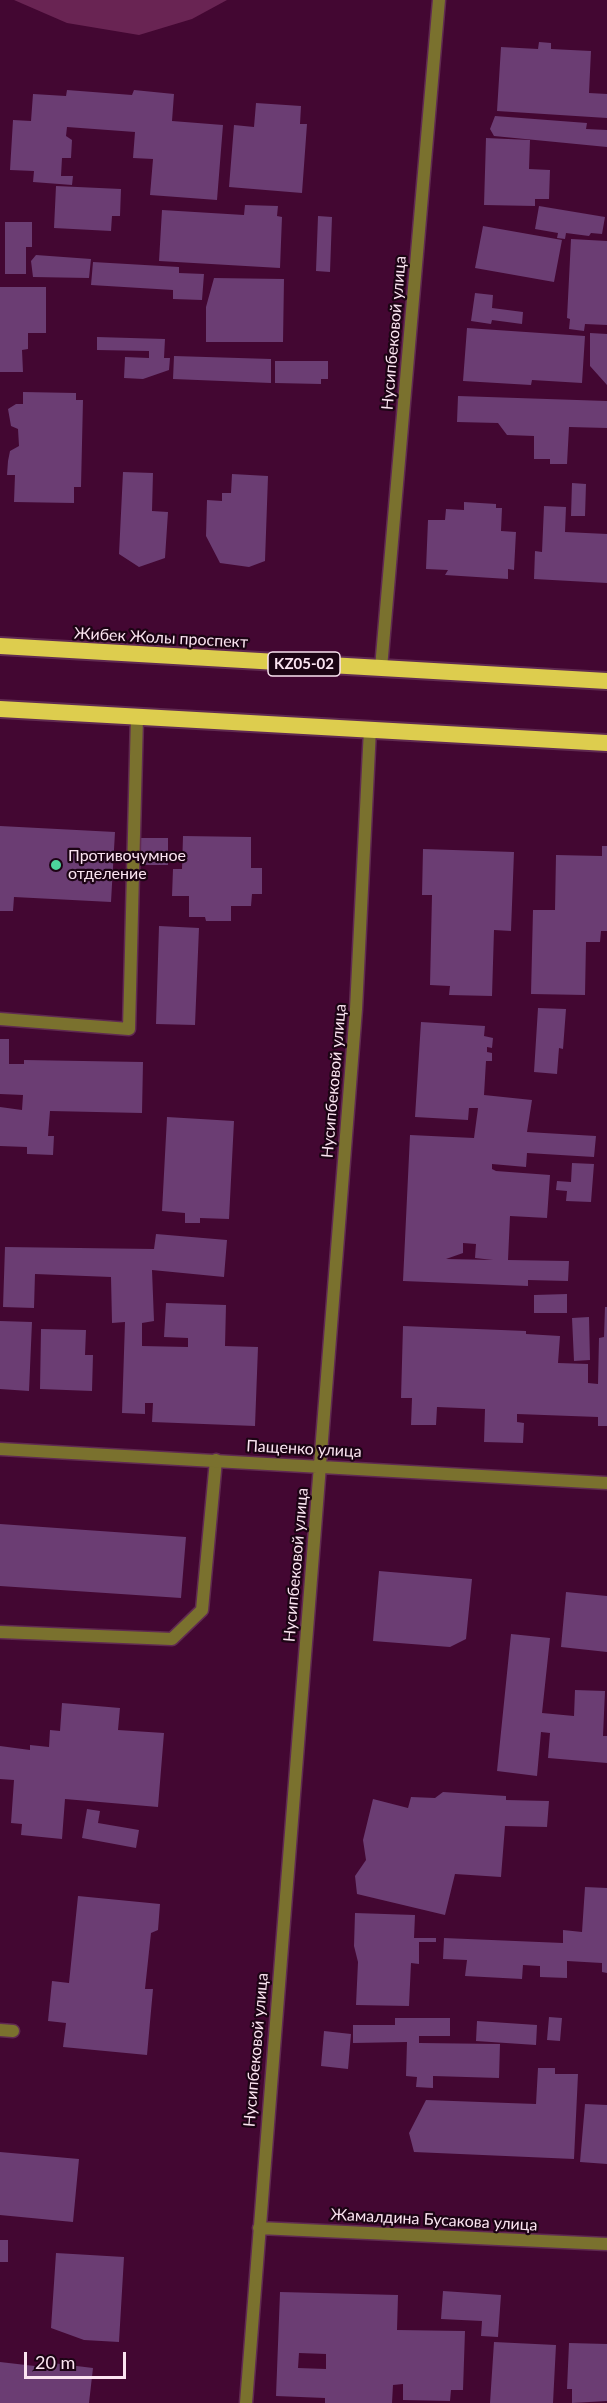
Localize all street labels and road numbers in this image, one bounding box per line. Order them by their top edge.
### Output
street label: Нусипбековой улица [378,255,410,411]
street label: Жибек Жолы проспект [74,624,248,652]
road number: KZ05-02 [268,652,340,676]
street label: Нусипбековой улица [318,1003,350,1159]
street label: Пащенко улица [246,1436,362,1462]
street label: Нусипбековой улица [280,1487,312,1643]
street label: Нусипбековой улица [240,1972,272,2128]
street label: Жамалдина Бусакова улица [330,2205,538,2235]

